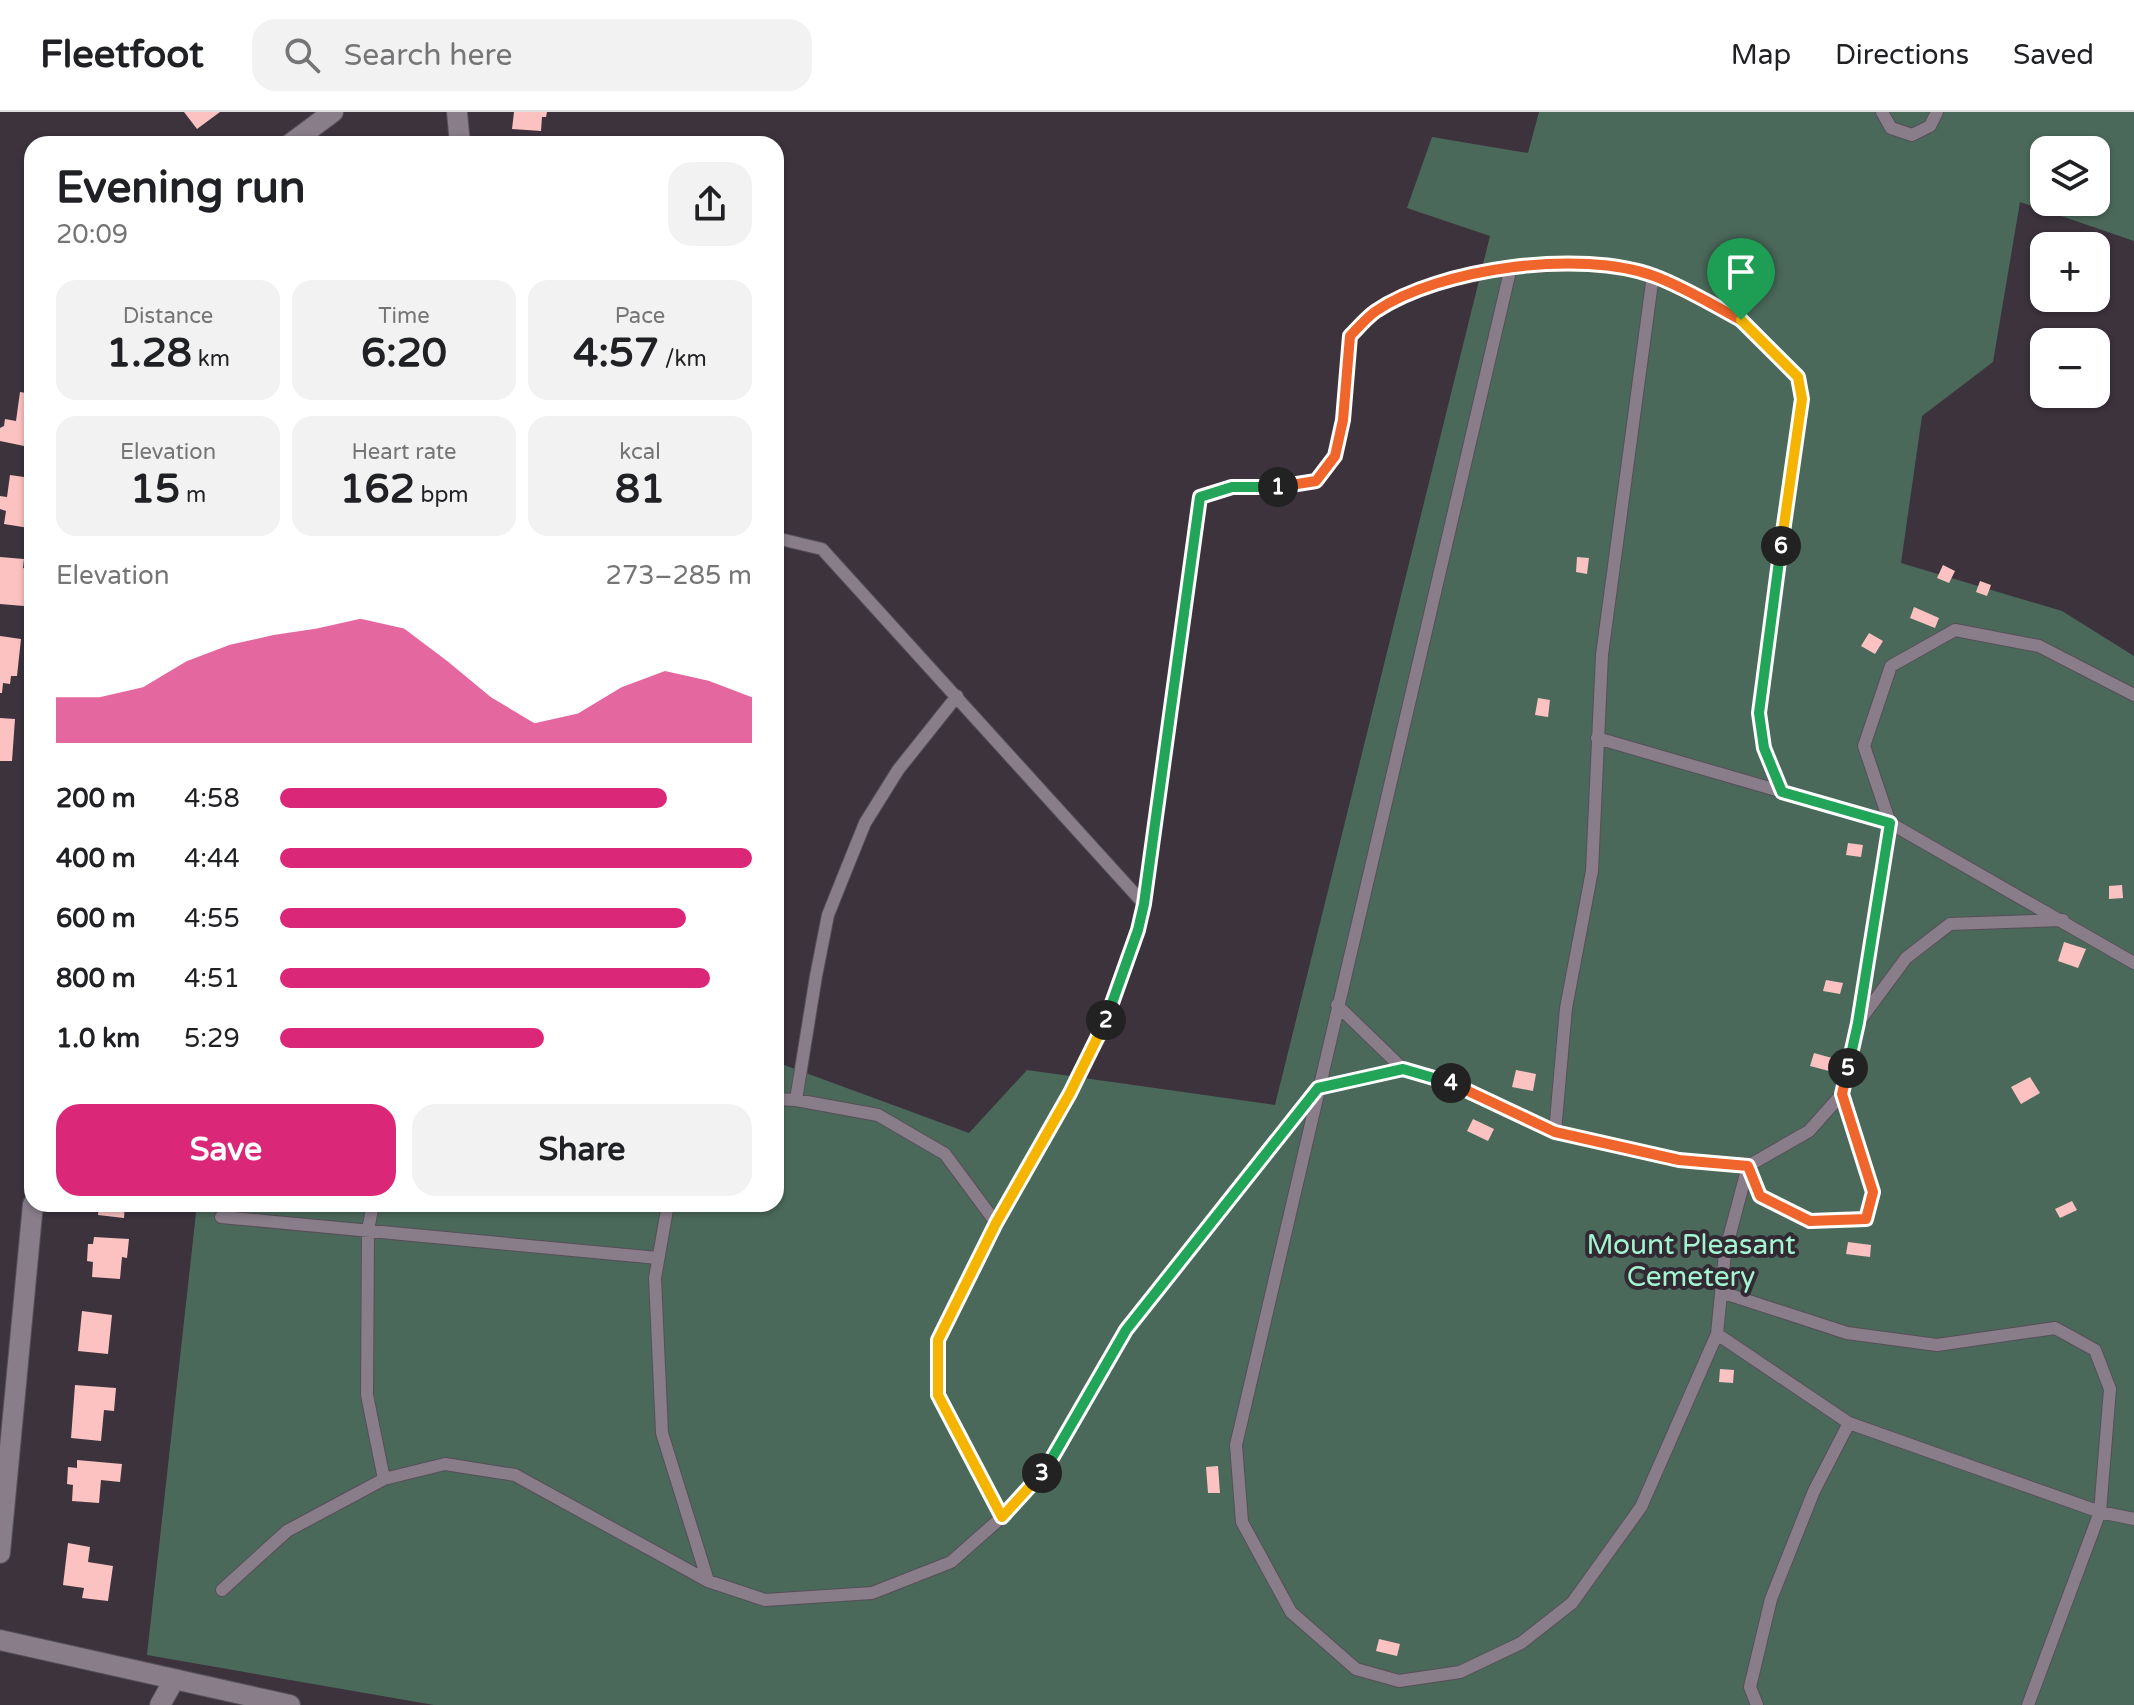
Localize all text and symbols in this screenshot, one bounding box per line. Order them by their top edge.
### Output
search box [252,19,812,91]
text: Fleetfoot [40,32,204,78]
icon: search [280,33,324,77]
text: Search here [344,37,513,74]
text: Map [1731,38,1791,72]
text: Directions [1835,38,1969,72]
text: Saved [2013,38,2094,72]
map controls [2030,136,2110,408]
button: layers [2030,136,2110,216]
text: Evening run [56,162,305,215]
button: share [668,162,752,246]
text: 20:09 [56,219,128,250]
button: + [2030,232,2110,312]
pin [1707,238,1775,320]
icon: arrive [1719,250,1763,294]
text: Distance [123,303,213,329]
text: Time [378,303,430,329]
text: Pace [615,303,665,329]
button: − [2030,328,2110,408]
text: 1.28 [106,329,192,377]
text: 6:20 [361,329,447,377]
text: 4:57 [573,329,659,377]
text: km [192,346,230,372]
text: /km [659,346,707,372]
text: Elevation [120,439,216,465]
text: Heart rate [352,439,456,465]
text: kcal [619,439,661,465]
text: 15 [130,465,180,513]
text: 162 [339,465,415,513]
text: 81 [615,465,665,513]
pin: 1 [1258,467,1298,507]
text: 1 [1271,474,1285,500]
text: m [180,482,206,508]
text: bpm [415,482,469,508]
pin: 6 [1761,526,1801,566]
text: 6 [1774,533,1788,559]
text: Elevation [56,560,170,591]
text: 273–285 m [606,560,752,591]
text: 200 m [56,783,136,814]
text: 4:58 [184,783,240,814]
text: 400 m [56,843,136,874]
text: 4:44 [184,843,240,874]
text: 600 m [56,903,136,934]
text: 4:55 [184,903,240,934]
text: 800 m [56,963,136,994]
text: 4:51 [184,963,240,994]
pin: 2 [1086,1000,1126,1040]
text: 2 [1099,1007,1113,1033]
text: 1.0 km [56,1023,140,1054]
text: 5:29 [184,1023,240,1054]
pin: 5 [1828,1048,1868,1088]
text: 5 [1841,1055,1855,1081]
pin: 4 [1431,1063,1471,1103]
text: 4 [1444,1070,1458,1096]
button: Save [56,1104,396,1196]
button: Share [412,1104,752,1196]
park label: Mount Pleasant Cemetery [1586,1228,1796,1294]
pin: 3 [1022,1453,1062,1493]
text: 3 [1035,1460,1049,1486]

